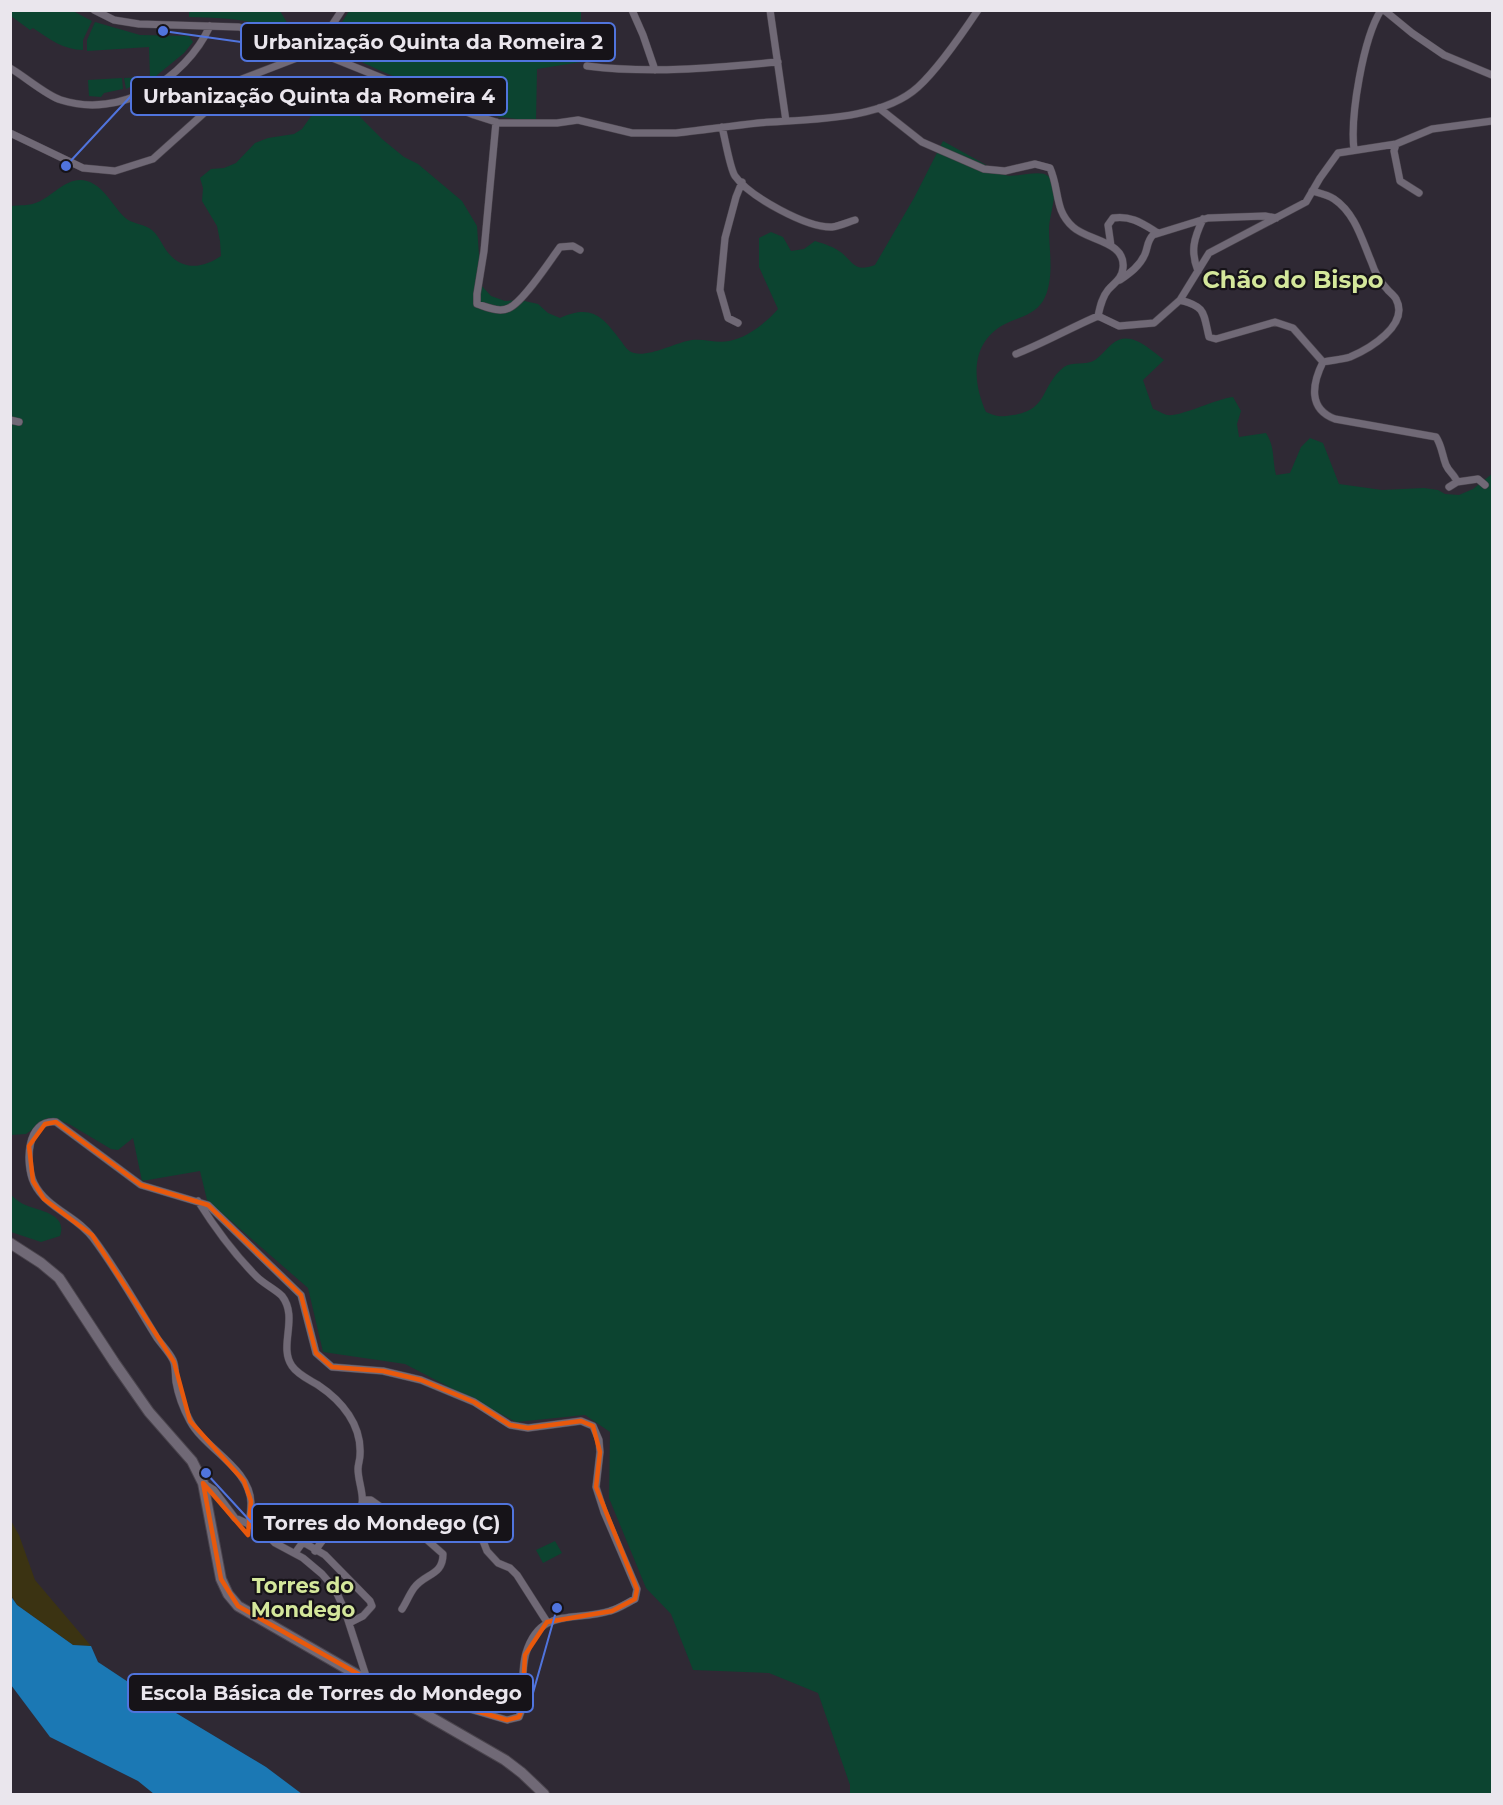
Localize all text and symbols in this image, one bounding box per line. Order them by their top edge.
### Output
callout: Urbanização Quinta da Romeira 2 [241,23,615,61]
text: Urbanização Quinta da Romeira 2 [253,30,603,54]
callout: Urbanização Quinta da Romeira 4 [131,77,507,115]
text: Urbanização Quinta da Romeira 4 [143,84,495,108]
district label: Chão do Bispo [1202,265,1384,294]
callout: Torres do Mondego (C) [252,1504,513,1542]
text: Torres do Mondego (C) [264,1511,500,1535]
district label: Torres do Mondego [251,1573,356,1622]
callout: Escola Básica de Torres do Mondego [128,1674,533,1712]
text: Escola Básica de Torres do Mondego [140,1681,522,1705]

